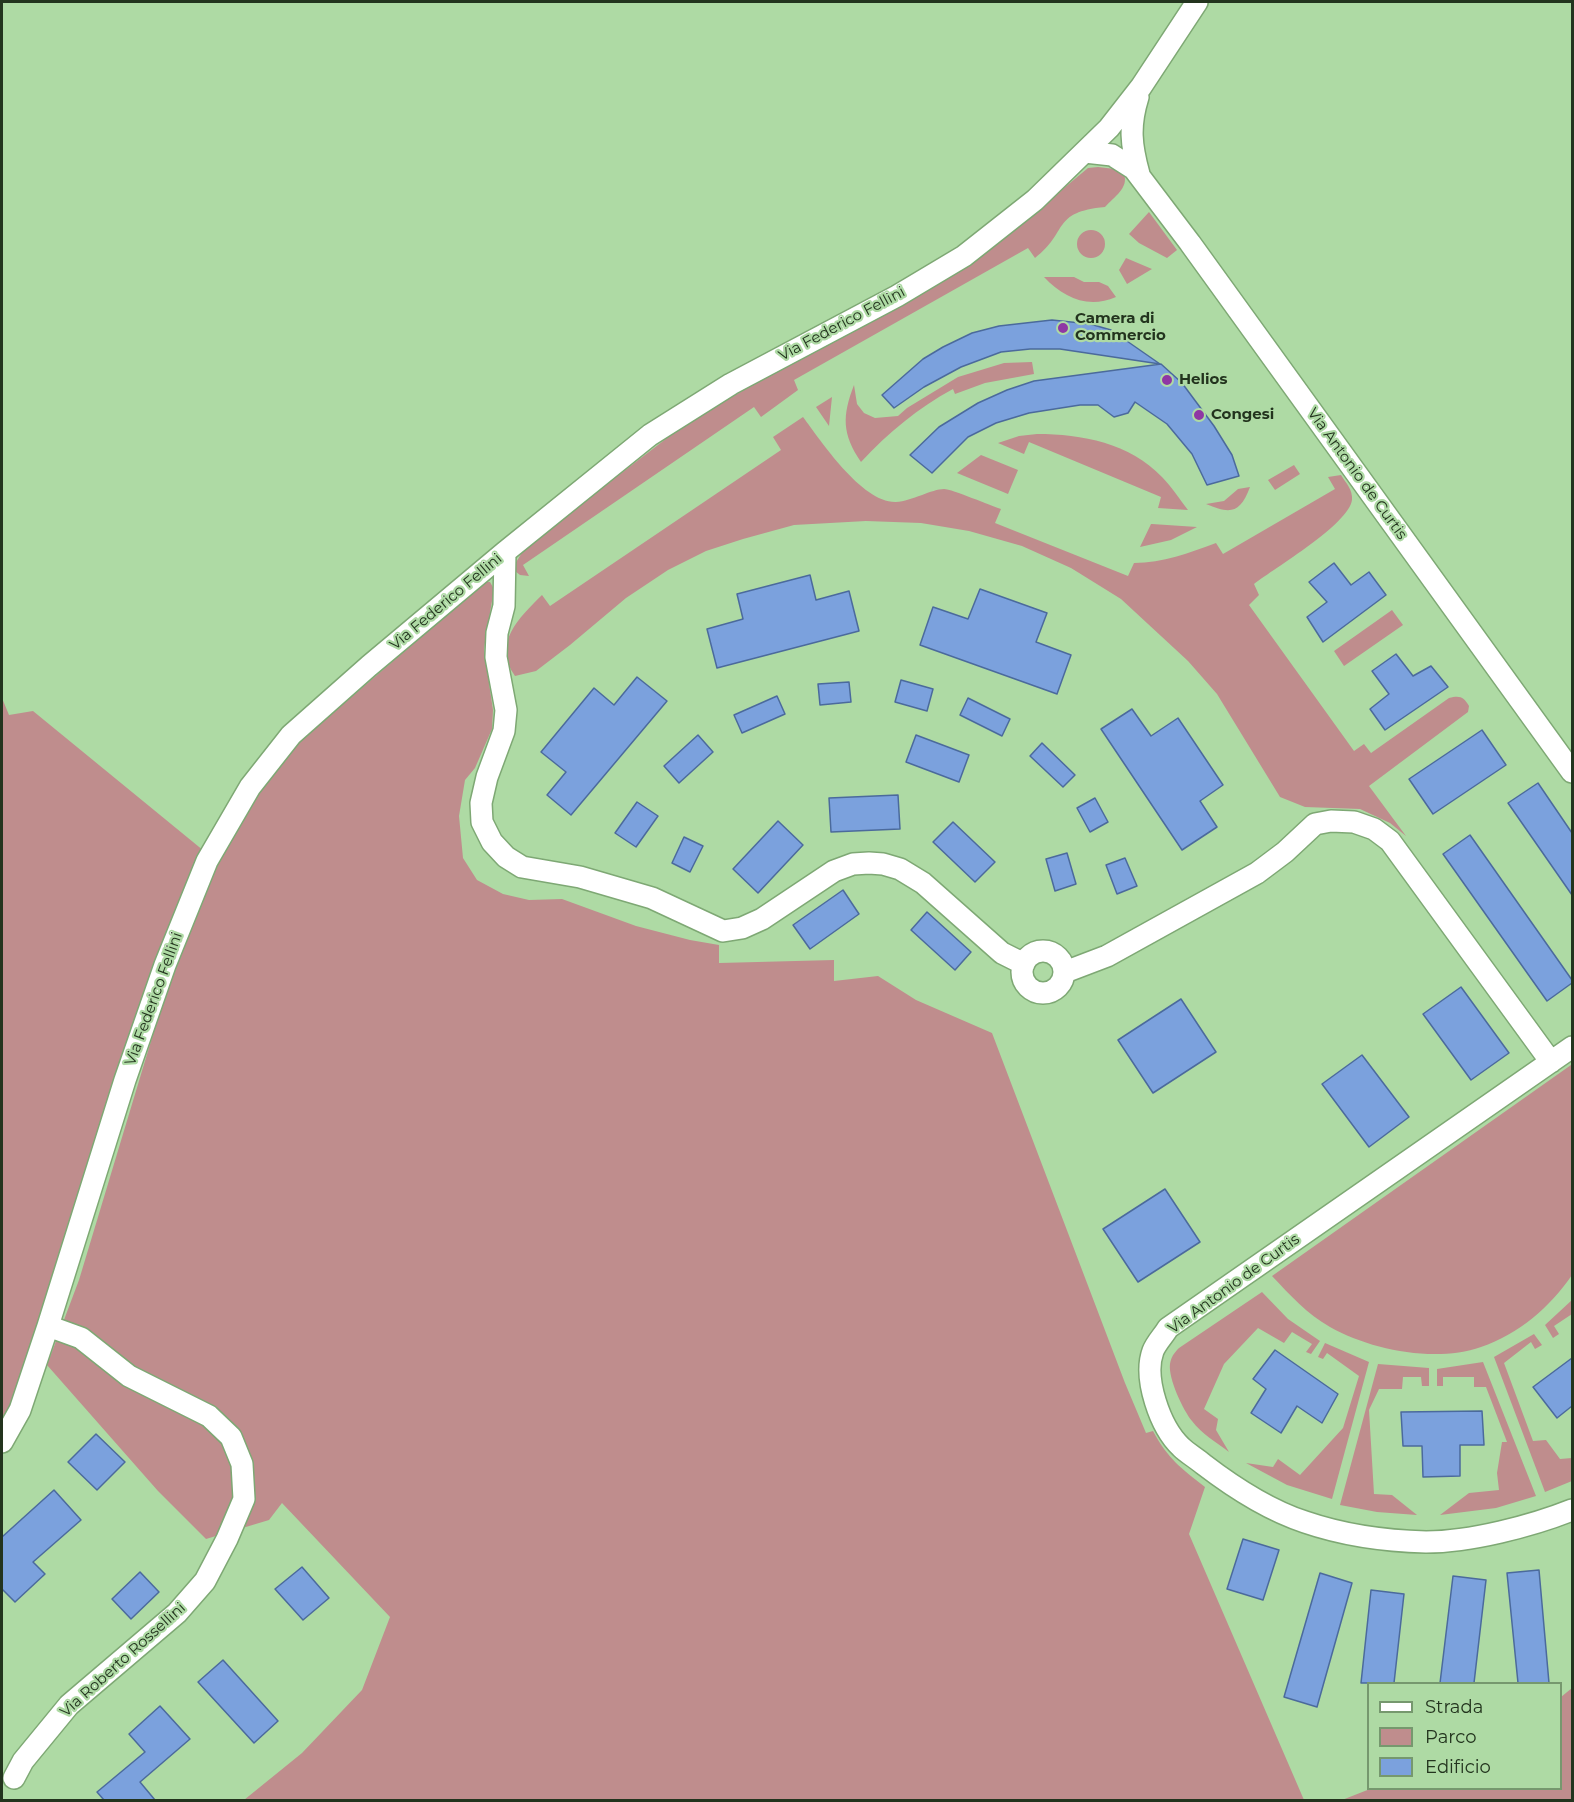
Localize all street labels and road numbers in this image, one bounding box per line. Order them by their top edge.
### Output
street label: Via Federico Fellini [776,283,908,365]
street label: Via Antonio de Curtis [1303,405,1411,543]
street label: Via Federico Fellini [386,550,506,654]
street label: Via Federico Fellini [121,930,187,1068]
street label: Via Antonio de Curtis [1165,1230,1303,1338]
street label: Via Roberto Rossellini [57,1599,189,1721]

